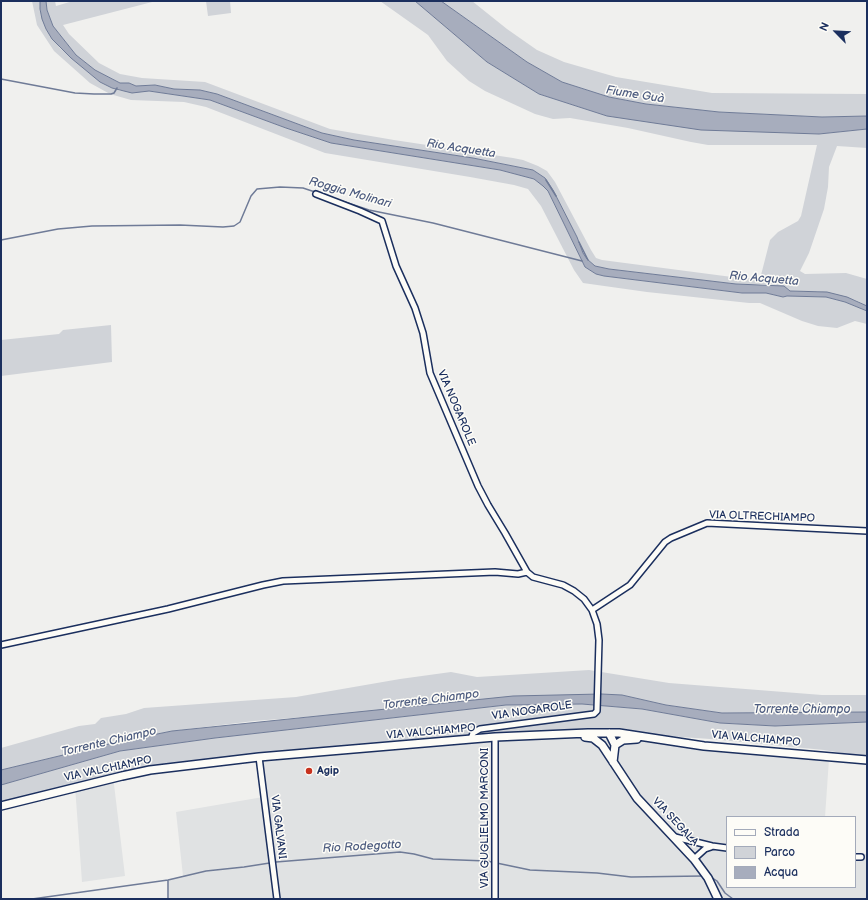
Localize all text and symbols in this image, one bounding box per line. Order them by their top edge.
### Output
north arrow [816,12,856,52]
text: N [817,21,832,33]
water label: Fiume Guà [605,83,665,107]
water label: Rio Acquetta [425,136,497,162]
water label: Roggia Molinari [307,174,393,212]
water label: Rio Acquetta [729,269,799,289]
street label: VIA NOGAROLE [434,368,478,448]
street label: VIA OLTRECHIAMPO [709,509,815,525]
water label: Torrente Chiampo [382,687,480,713]
street label: VIA NOGAROLE [491,699,573,723]
water label: Torrente Chiampo [754,703,850,717]
street label: VIA VALCHIAMPO [386,722,476,742]
water label: Torrente Chiampo [60,724,158,760]
street label: VIA VALCHIAMPO [711,729,801,749]
street label: VIA GUGLIELMO MARCONI [478,748,492,888]
street label: VIA VALCHIAMPO [63,753,153,785]
place label: Agip [317,764,339,778]
marker: Agip [304,766,314,776]
street label: VIA GALVANI [268,794,288,860]
street label: VIA SEGALA [649,795,701,849]
legend [726,816,856,888]
text: Strada [764,825,800,840]
water label: Rio Rodegotto [322,838,402,856]
text: Parco [764,845,795,860]
text: Acqua [764,865,798,880]

